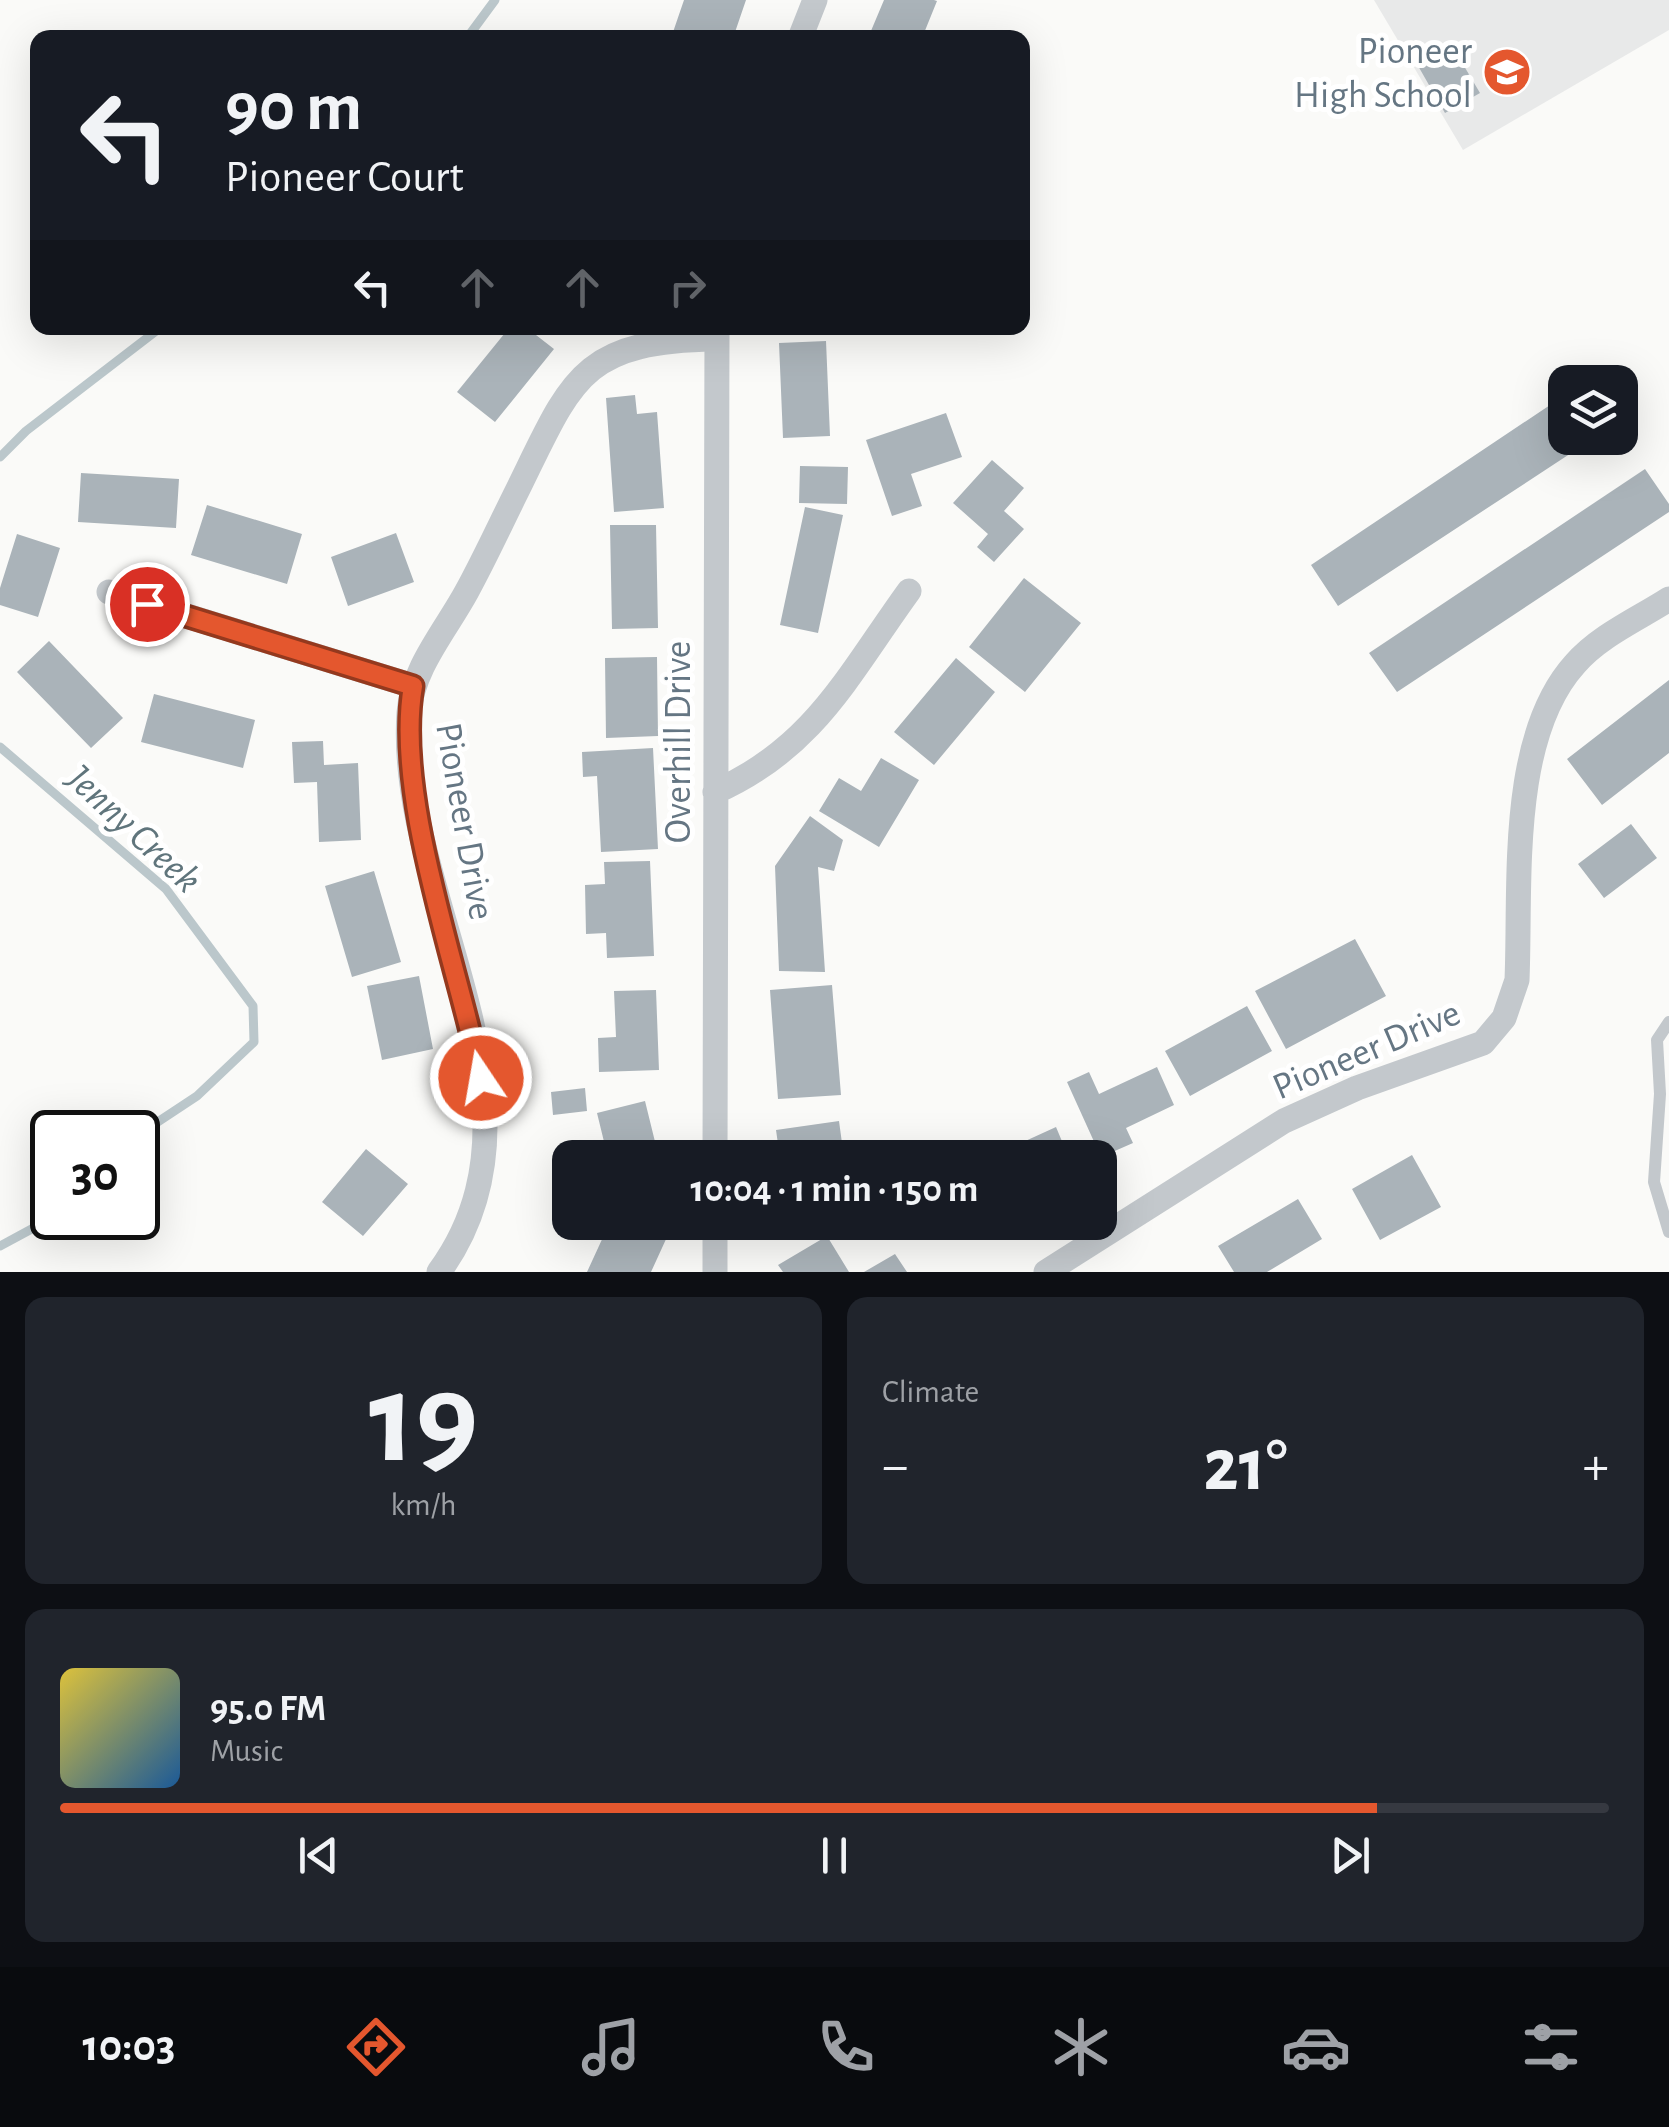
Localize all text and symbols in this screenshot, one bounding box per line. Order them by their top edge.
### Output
place label: Pioneer High School [1294,33,1473,115]
school or university icon: Pioneer High School [1481,46,1533,98]
icon: left [60,70,190,200]
text: 90 m [225,73,362,143]
text: Pioneer Court [225,155,464,200]
icon: left [345,260,400,315]
icon: ahead [450,260,505,315]
icon: ahead [555,260,610,315]
icon: right [660,260,715,315]
map controls [1548,365,1638,455]
button: layers [1548,365,1638,455]
pin [105,562,190,647]
icon: arrive [120,577,175,632]
street label: Overhill Drive [660,641,698,843]
street label: Pioneer Drive [428,720,500,923]
water label: Jenny Creek [58,757,208,901]
street label: Pioneer Drive [1268,994,1466,1107]
position arrow [429,1026,533,1130]
speed limit sign: 30 [30,1110,160,1240]
text: 10:04 · 1 min · 150 m [691,1171,978,1209]
text: 19 [369,1356,478,1486]
text: Climate [882,1376,979,1408]
text: 21° [1203,1429,1288,1504]
text: − [882,1439,908,1494]
text: + [1583,1439,1609,1494]
text: km/h [390,1489,457,1521]
text: 95.0 FM [210,1690,326,1728]
text: Music [210,1735,283,1767]
icon: previous [291,1828,346,1883]
icon: pause [807,1828,862,1883]
icon: next [1323,1828,1378,1883]
icon: directions [341,2012,411,2082]
icon: music [576,2012,646,2082]
icon: phone [811,2012,881,2082]
icon: climate [1046,2012,1116,2082]
icon: car [1281,2012,1351,2082]
icon: filters [1516,2012,1586,2082]
text: 10:03 [83,2024,175,2069]

